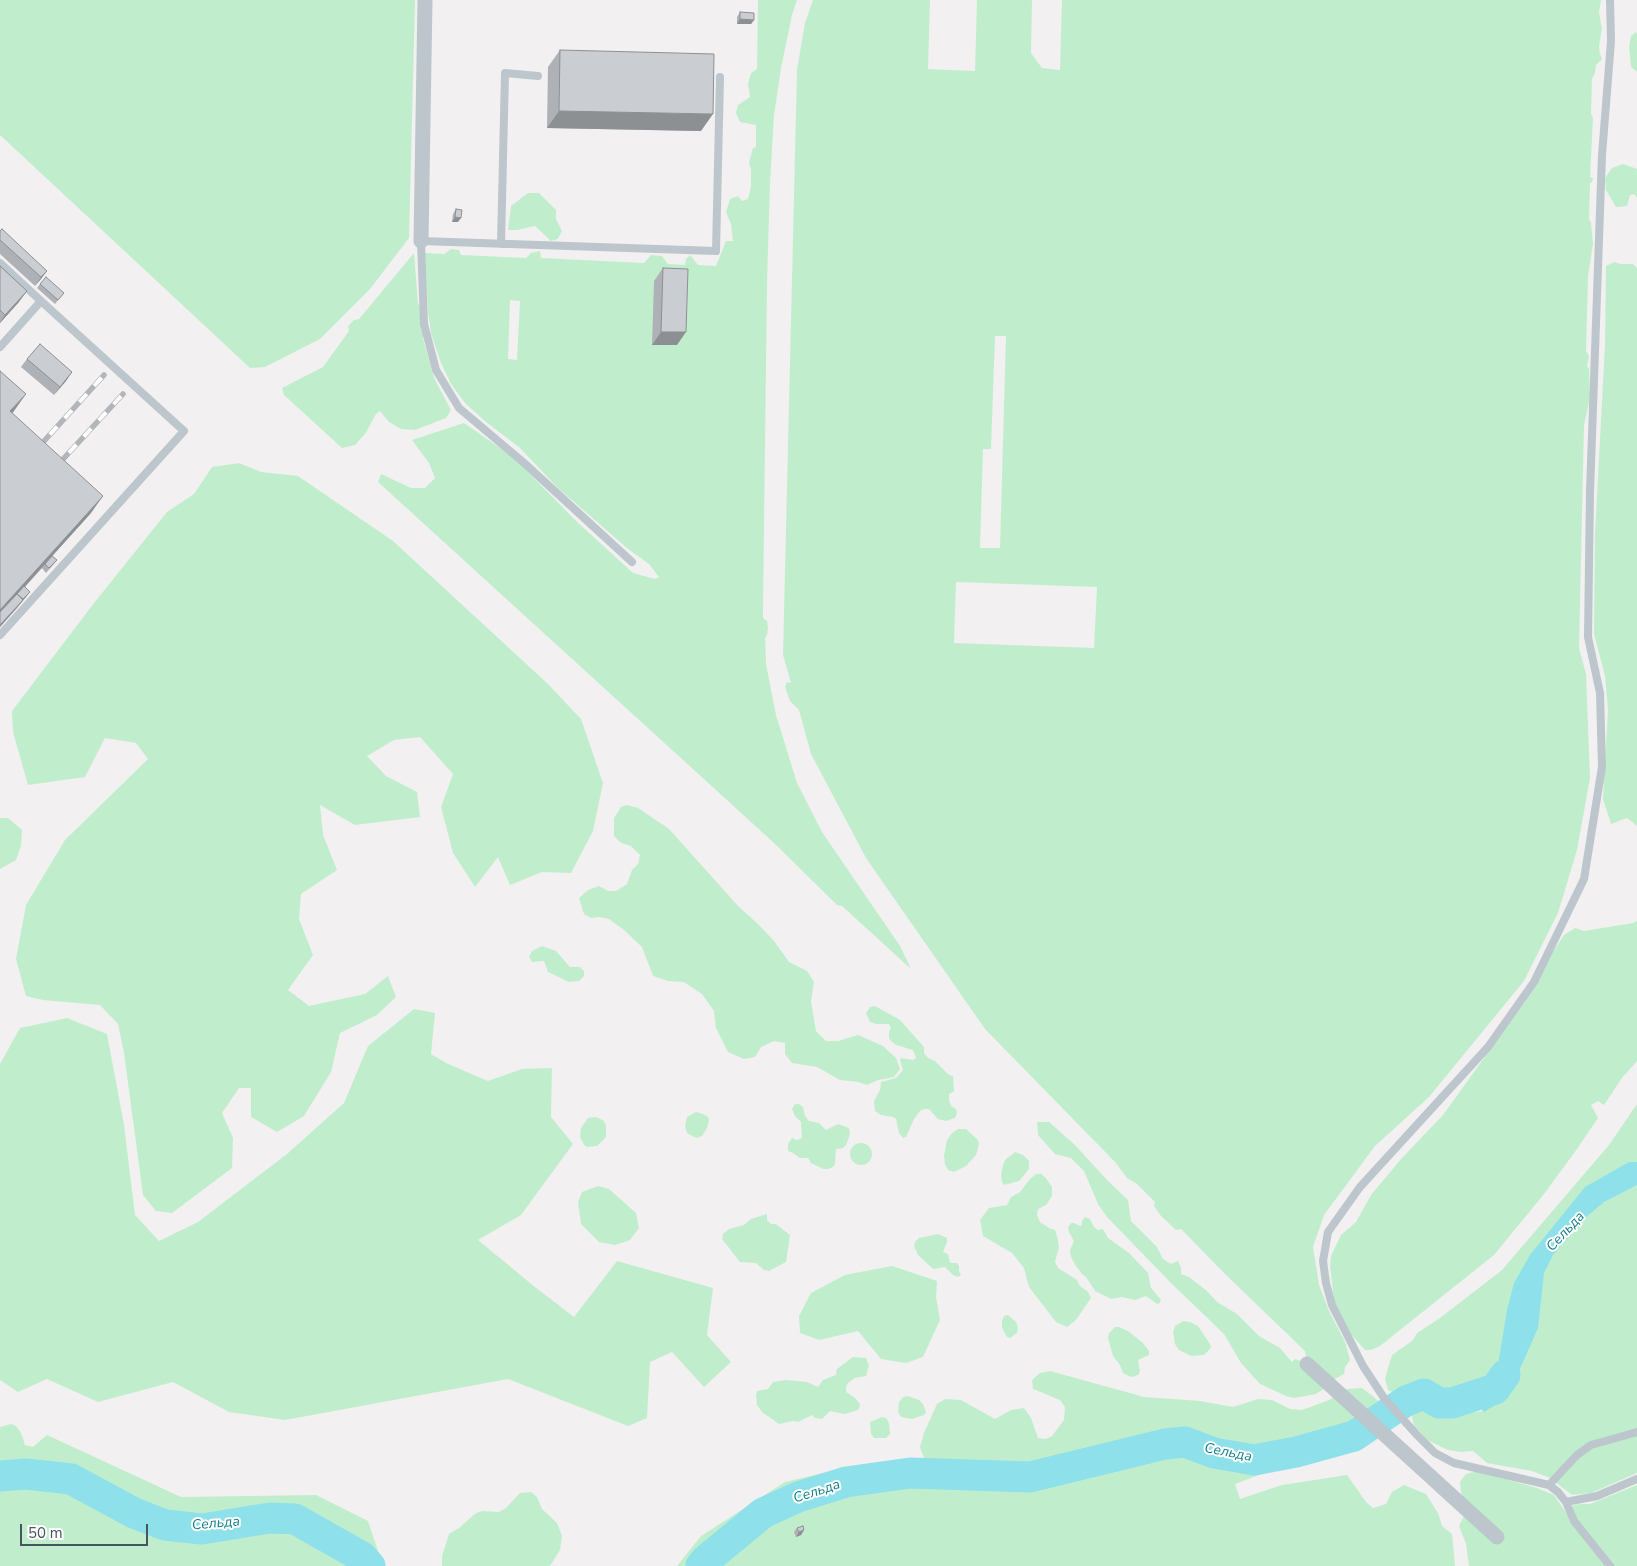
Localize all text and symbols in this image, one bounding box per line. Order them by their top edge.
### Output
water label: Сельда [1543,1209,1589,1255]
water label: Сельда [1203,1440,1253,1466]
water label: Сельда [791,1477,843,1507]
scale bar [22,1514,150,1546]
water label: Сельда [191,1514,241,1534]
text: 50 m [28,1523,63,1543]

